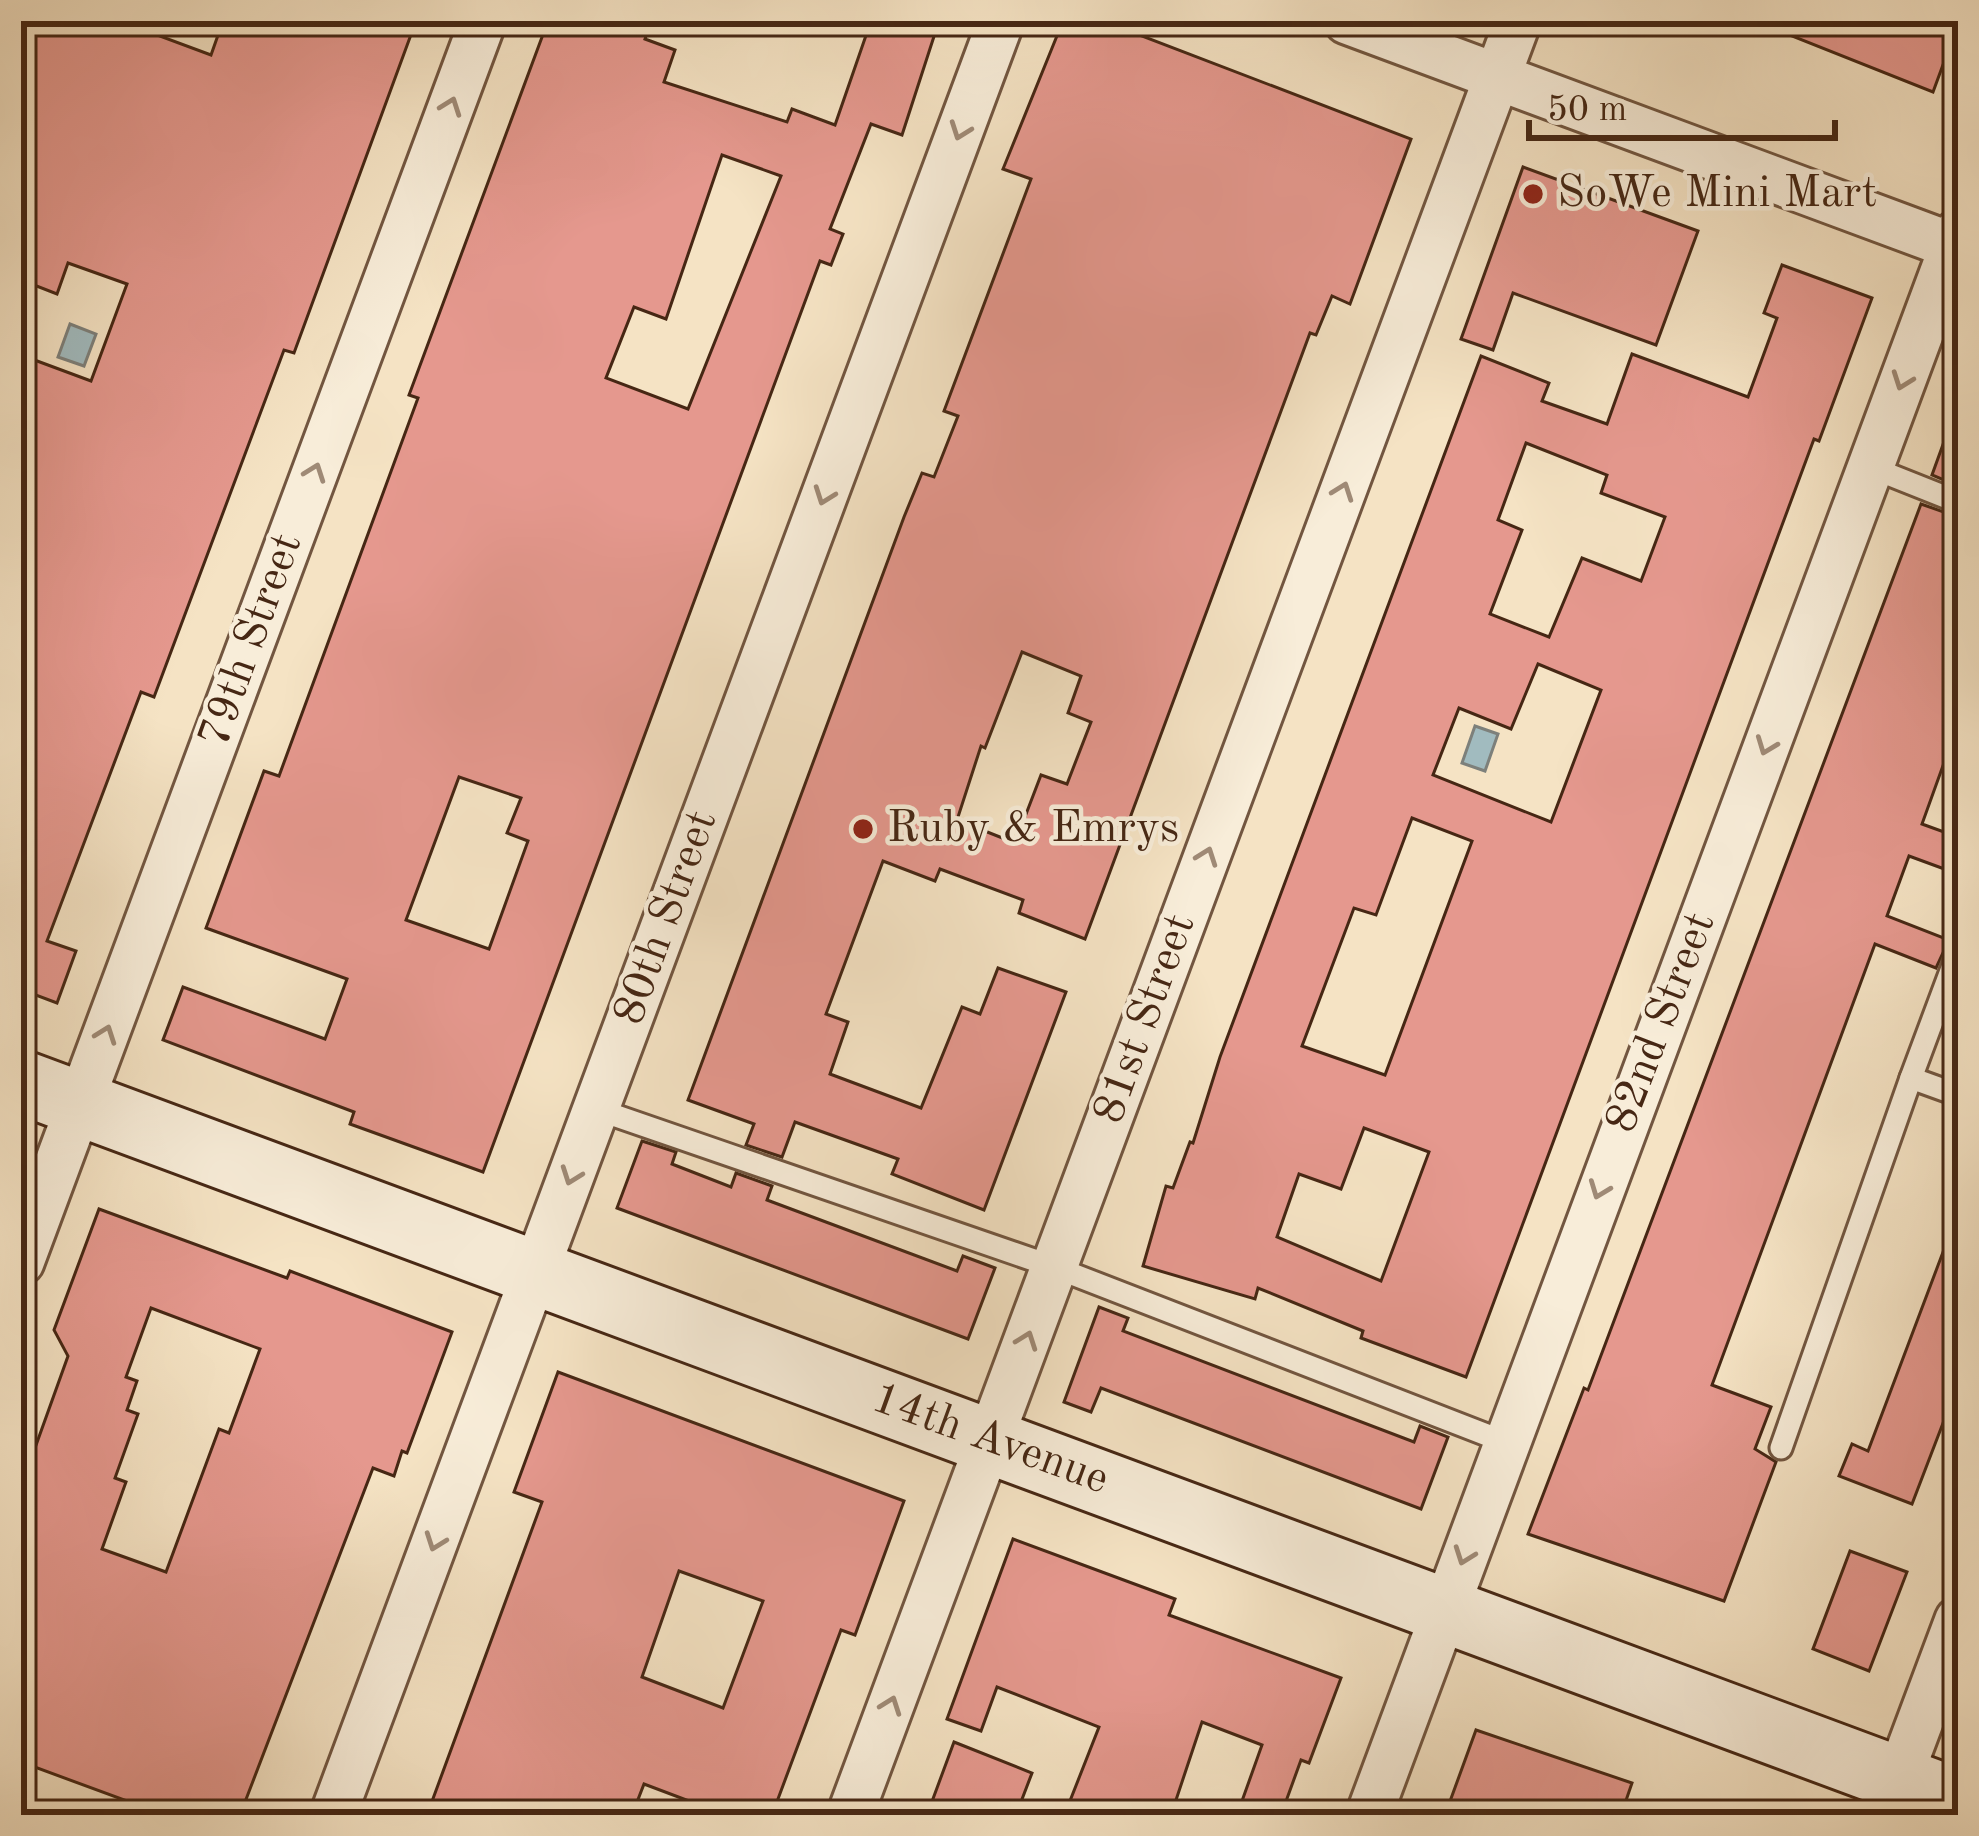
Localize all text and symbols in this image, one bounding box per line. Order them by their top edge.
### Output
scale bar [1529,66,1835,140]
text: 50 m [1547,93,1627,129]
one-way arrow [437,97,462,118]
one-way arrow [950,119,975,140]
place label: SoWe Mini Mart [1557,172,1877,217]
marker: SoWe Mini Mart [1520,181,1546,207]
one-way arrow [1892,369,1917,390]
one-way arrow [301,463,326,484]
one-way arrow [1329,482,1353,503]
one-way arrow [814,484,838,505]
street label: 79th Street [193,528,311,754]
one-way arrow [1755,735,1780,756]
street label: 80th Street [608,805,726,1031]
place label: Ruby & Emrys [887,807,1179,852]
marker: Ruby & Emrys [850,816,876,842]
one-way arrow [1193,847,1217,868]
street label: 82nd Street [1599,907,1725,1139]
street label: 81st Street [1087,908,1205,1130]
one-way arrow [92,1025,116,1046]
one-way arrow [560,1165,585,1186]
one-way arrow [1589,1178,1613,1199]
one-way arrow [1013,1331,1037,1352]
street label: 14th Avenue [866,1376,1114,1504]
one-way arrow [424,1530,449,1551]
one-way arrow [1454,1544,1478,1565]
one-way arrow [876,1696,901,1717]

